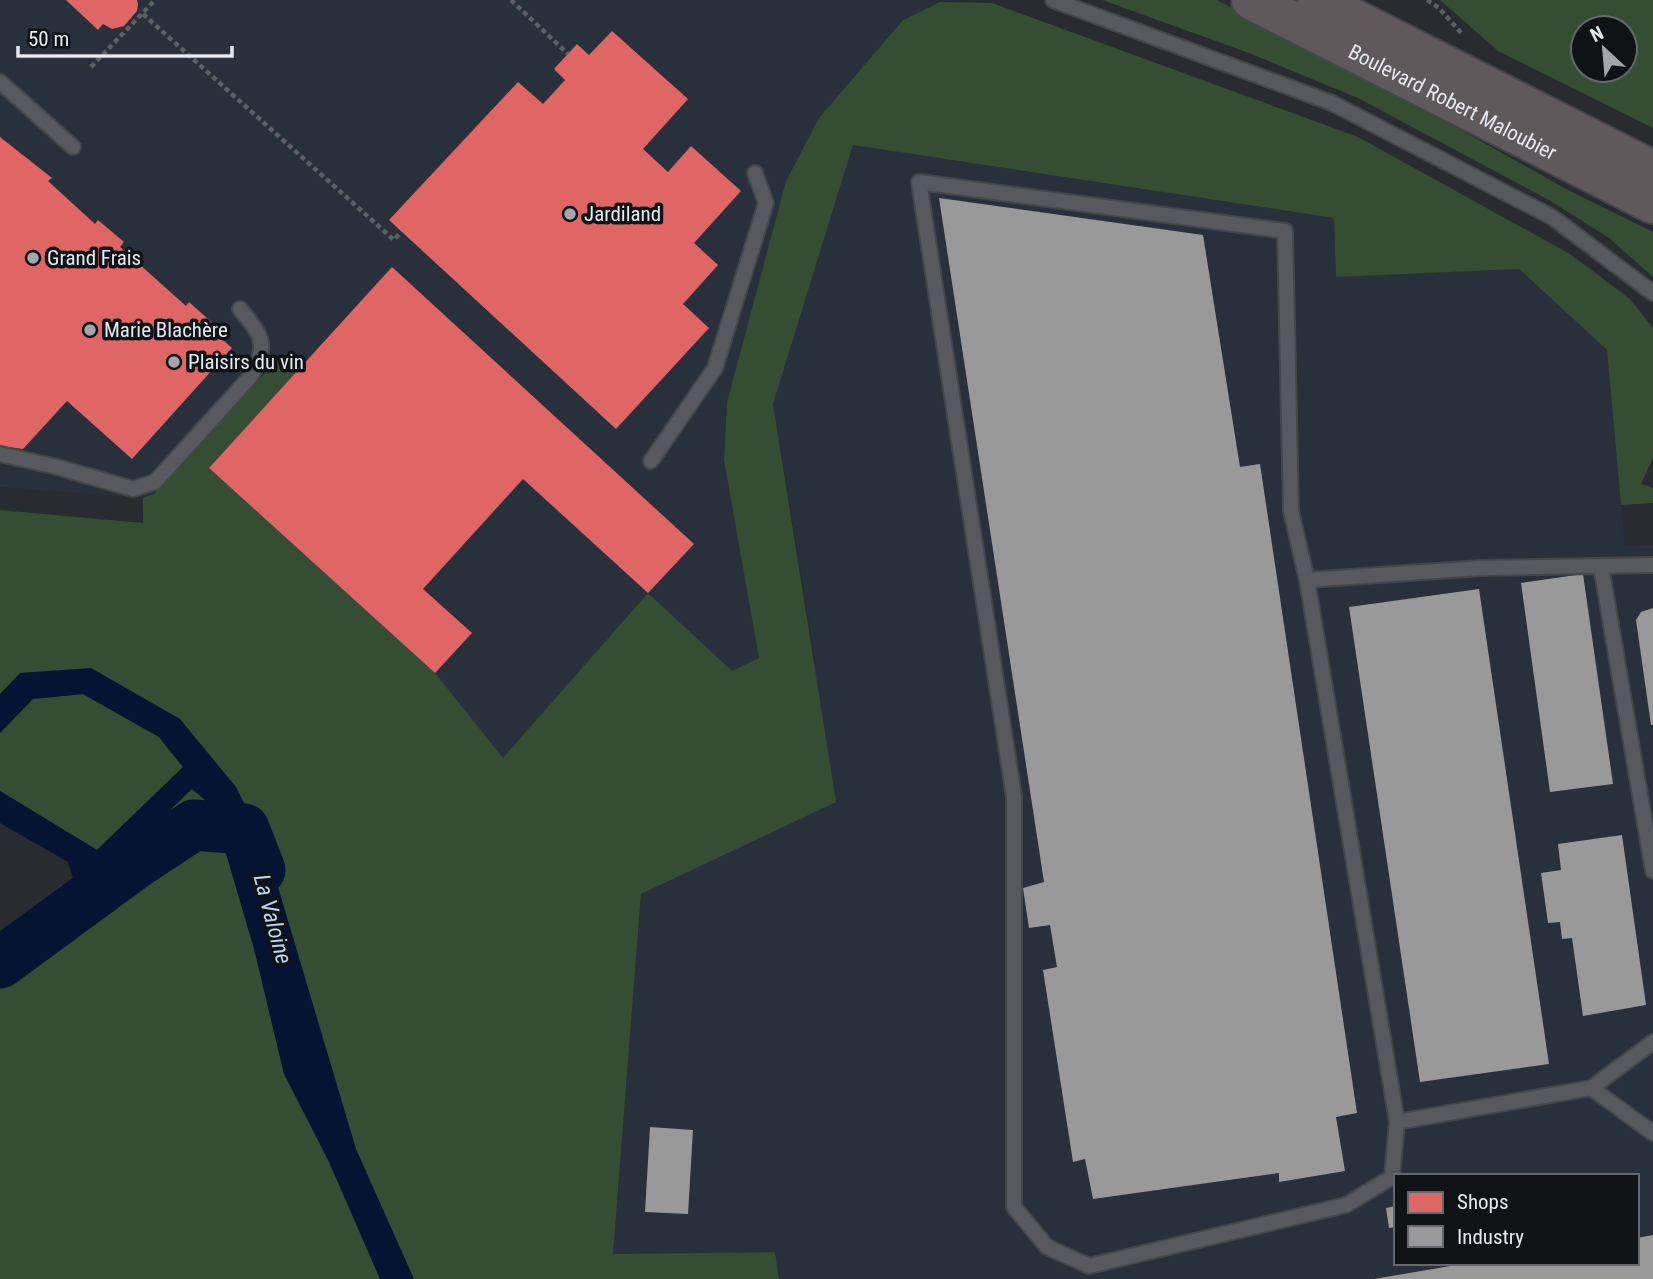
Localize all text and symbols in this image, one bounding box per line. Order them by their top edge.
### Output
scale bar [18,14,231,58]
north arrow [1569,14,1639,84]
text: N [1586,21,1607,47]
text: 50 m [28,27,69,51]
street label: Boulevard Robert Maloubier [1345,40,1560,165]
place label: Jardiland [584,202,661,226]
marker: Jardiland [562,206,578,222]
place label: Grand Frais [47,246,141,270]
marker: Grand Frais [25,250,41,266]
place label: Marie Blachère [104,318,228,342]
marker: Marie Blachère [82,322,98,338]
place label: Plaisirs du vin [188,350,304,374]
marker: Plaisirs du vin [166,354,182,370]
water label: La Valoine [248,871,297,967]
legend [1394,1174,1639,1265]
text: Shops [1457,1190,1509,1214]
text: Industry [1457,1225,1524,1249]

